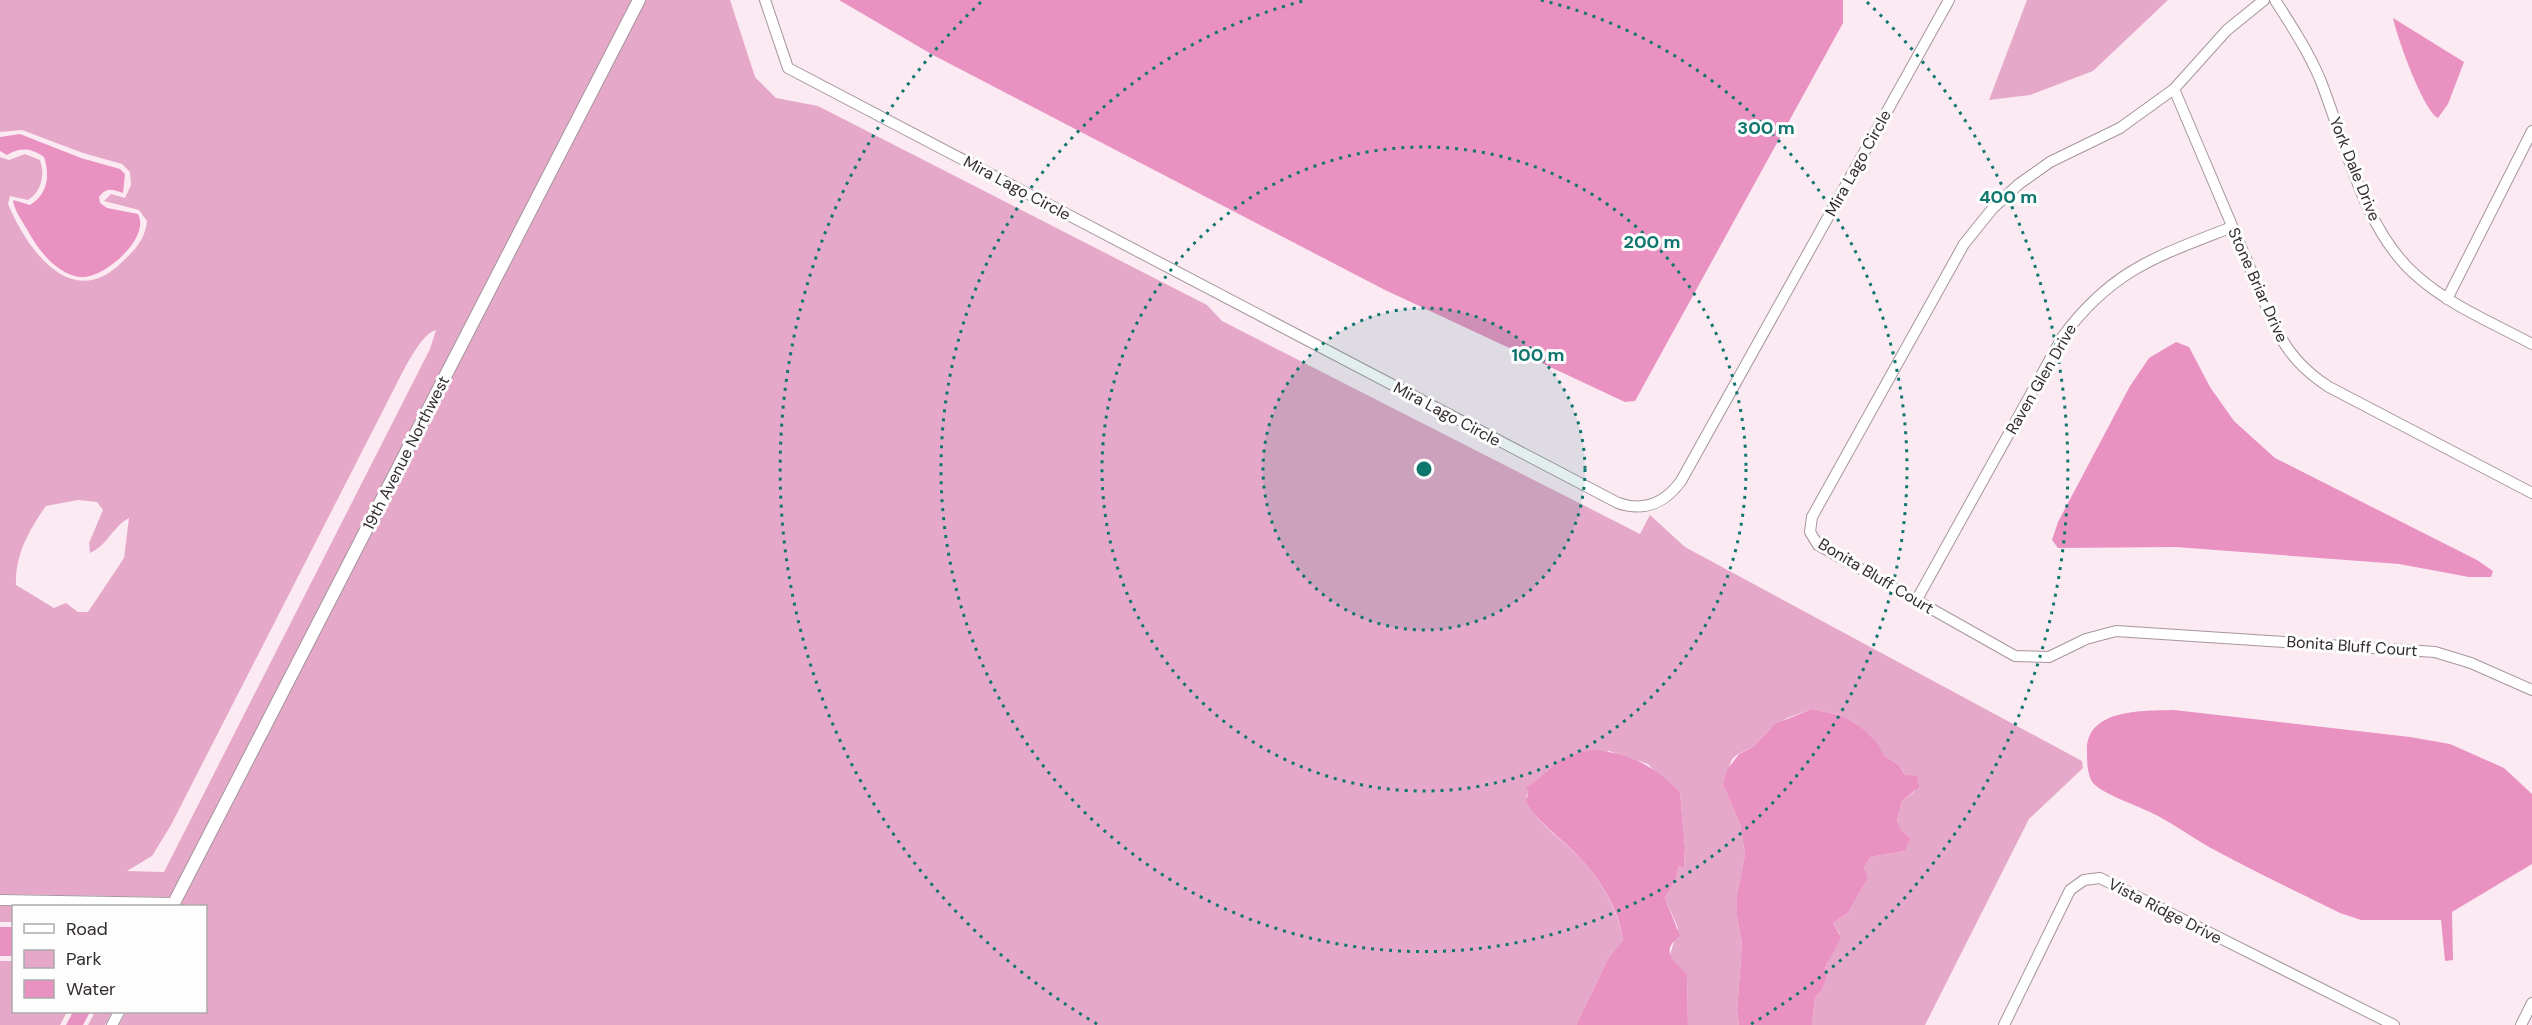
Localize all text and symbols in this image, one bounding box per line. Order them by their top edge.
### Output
street label: Mira Lago Circle [1820,106,1896,220]
street label: York Dale Drive [2325,114,2385,224]
text: 300 m [1737,116,1795,140]
street label: Mira Lago Circle [960,151,1074,225]
text: 400 m [1979,185,2037,209]
street label: Stone Briar Drive [2223,224,2293,346]
text: 200 m [1624,230,1680,254]
street label: Raven Glen Drive [2001,320,2081,438]
text: 100 m [1511,343,1565,367]
street label: 19th Avenue Northwest [358,372,454,534]
street label: Mira Lago Circle [1390,377,1504,451]
centre of rings [1414,459,1434,479]
street label: Bonita Bluff Court [1814,533,1938,619]
street label: Bonita Bluff Court [2286,631,2418,661]
street label: Vista Ridge Drive [2105,873,2225,949]
legend [12,905,207,1013]
text: Road [66,917,108,941]
text: Park [66,947,102,971]
text: Water [66,977,116,1001]

